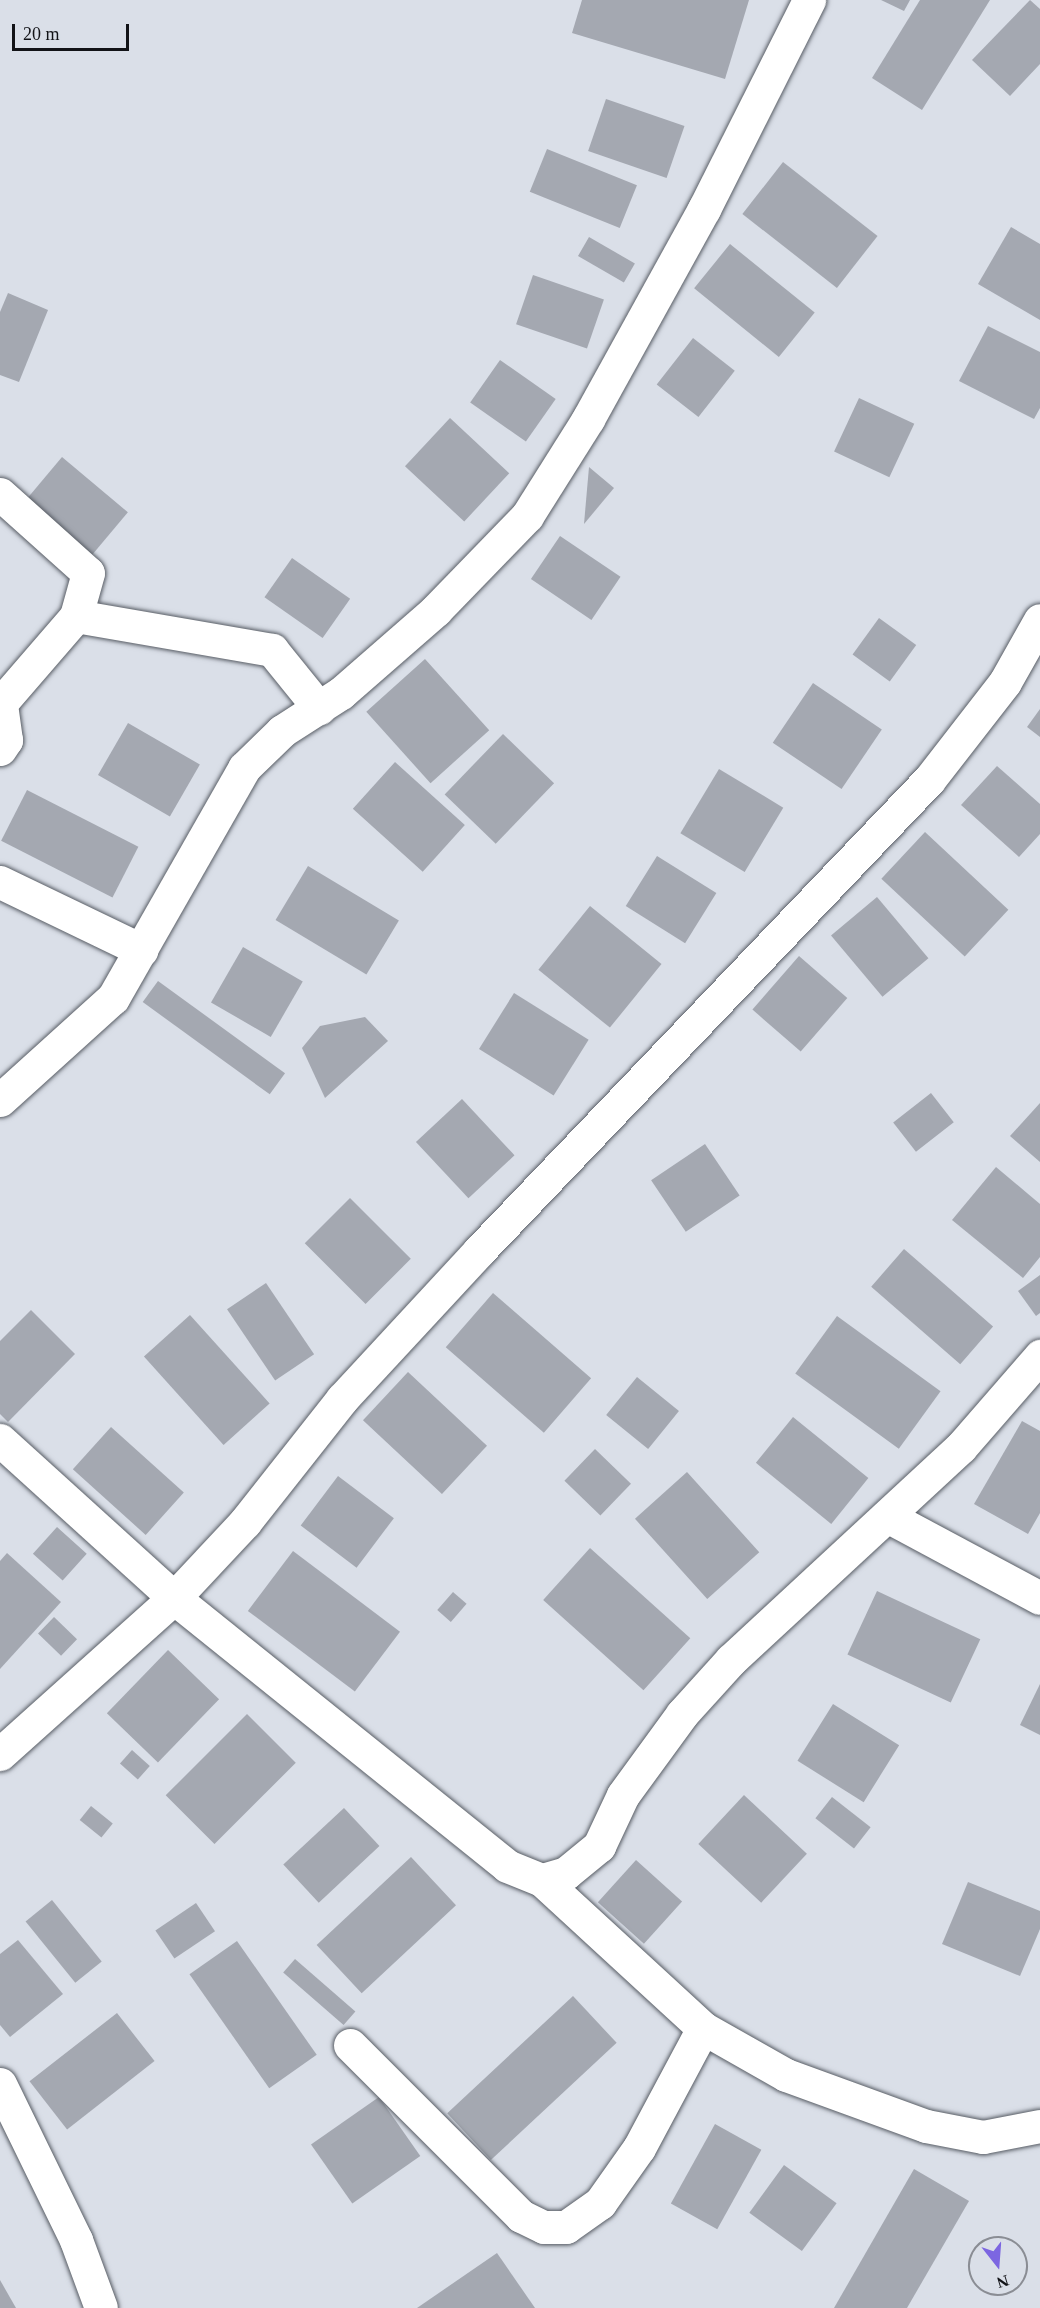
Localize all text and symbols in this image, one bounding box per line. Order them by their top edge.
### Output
scale bar [15,12,132,50]
text: 20 m [23,24,60,44]
north arrow [968,2236,1028,2296]
text: N [995,2272,1011,2292]

